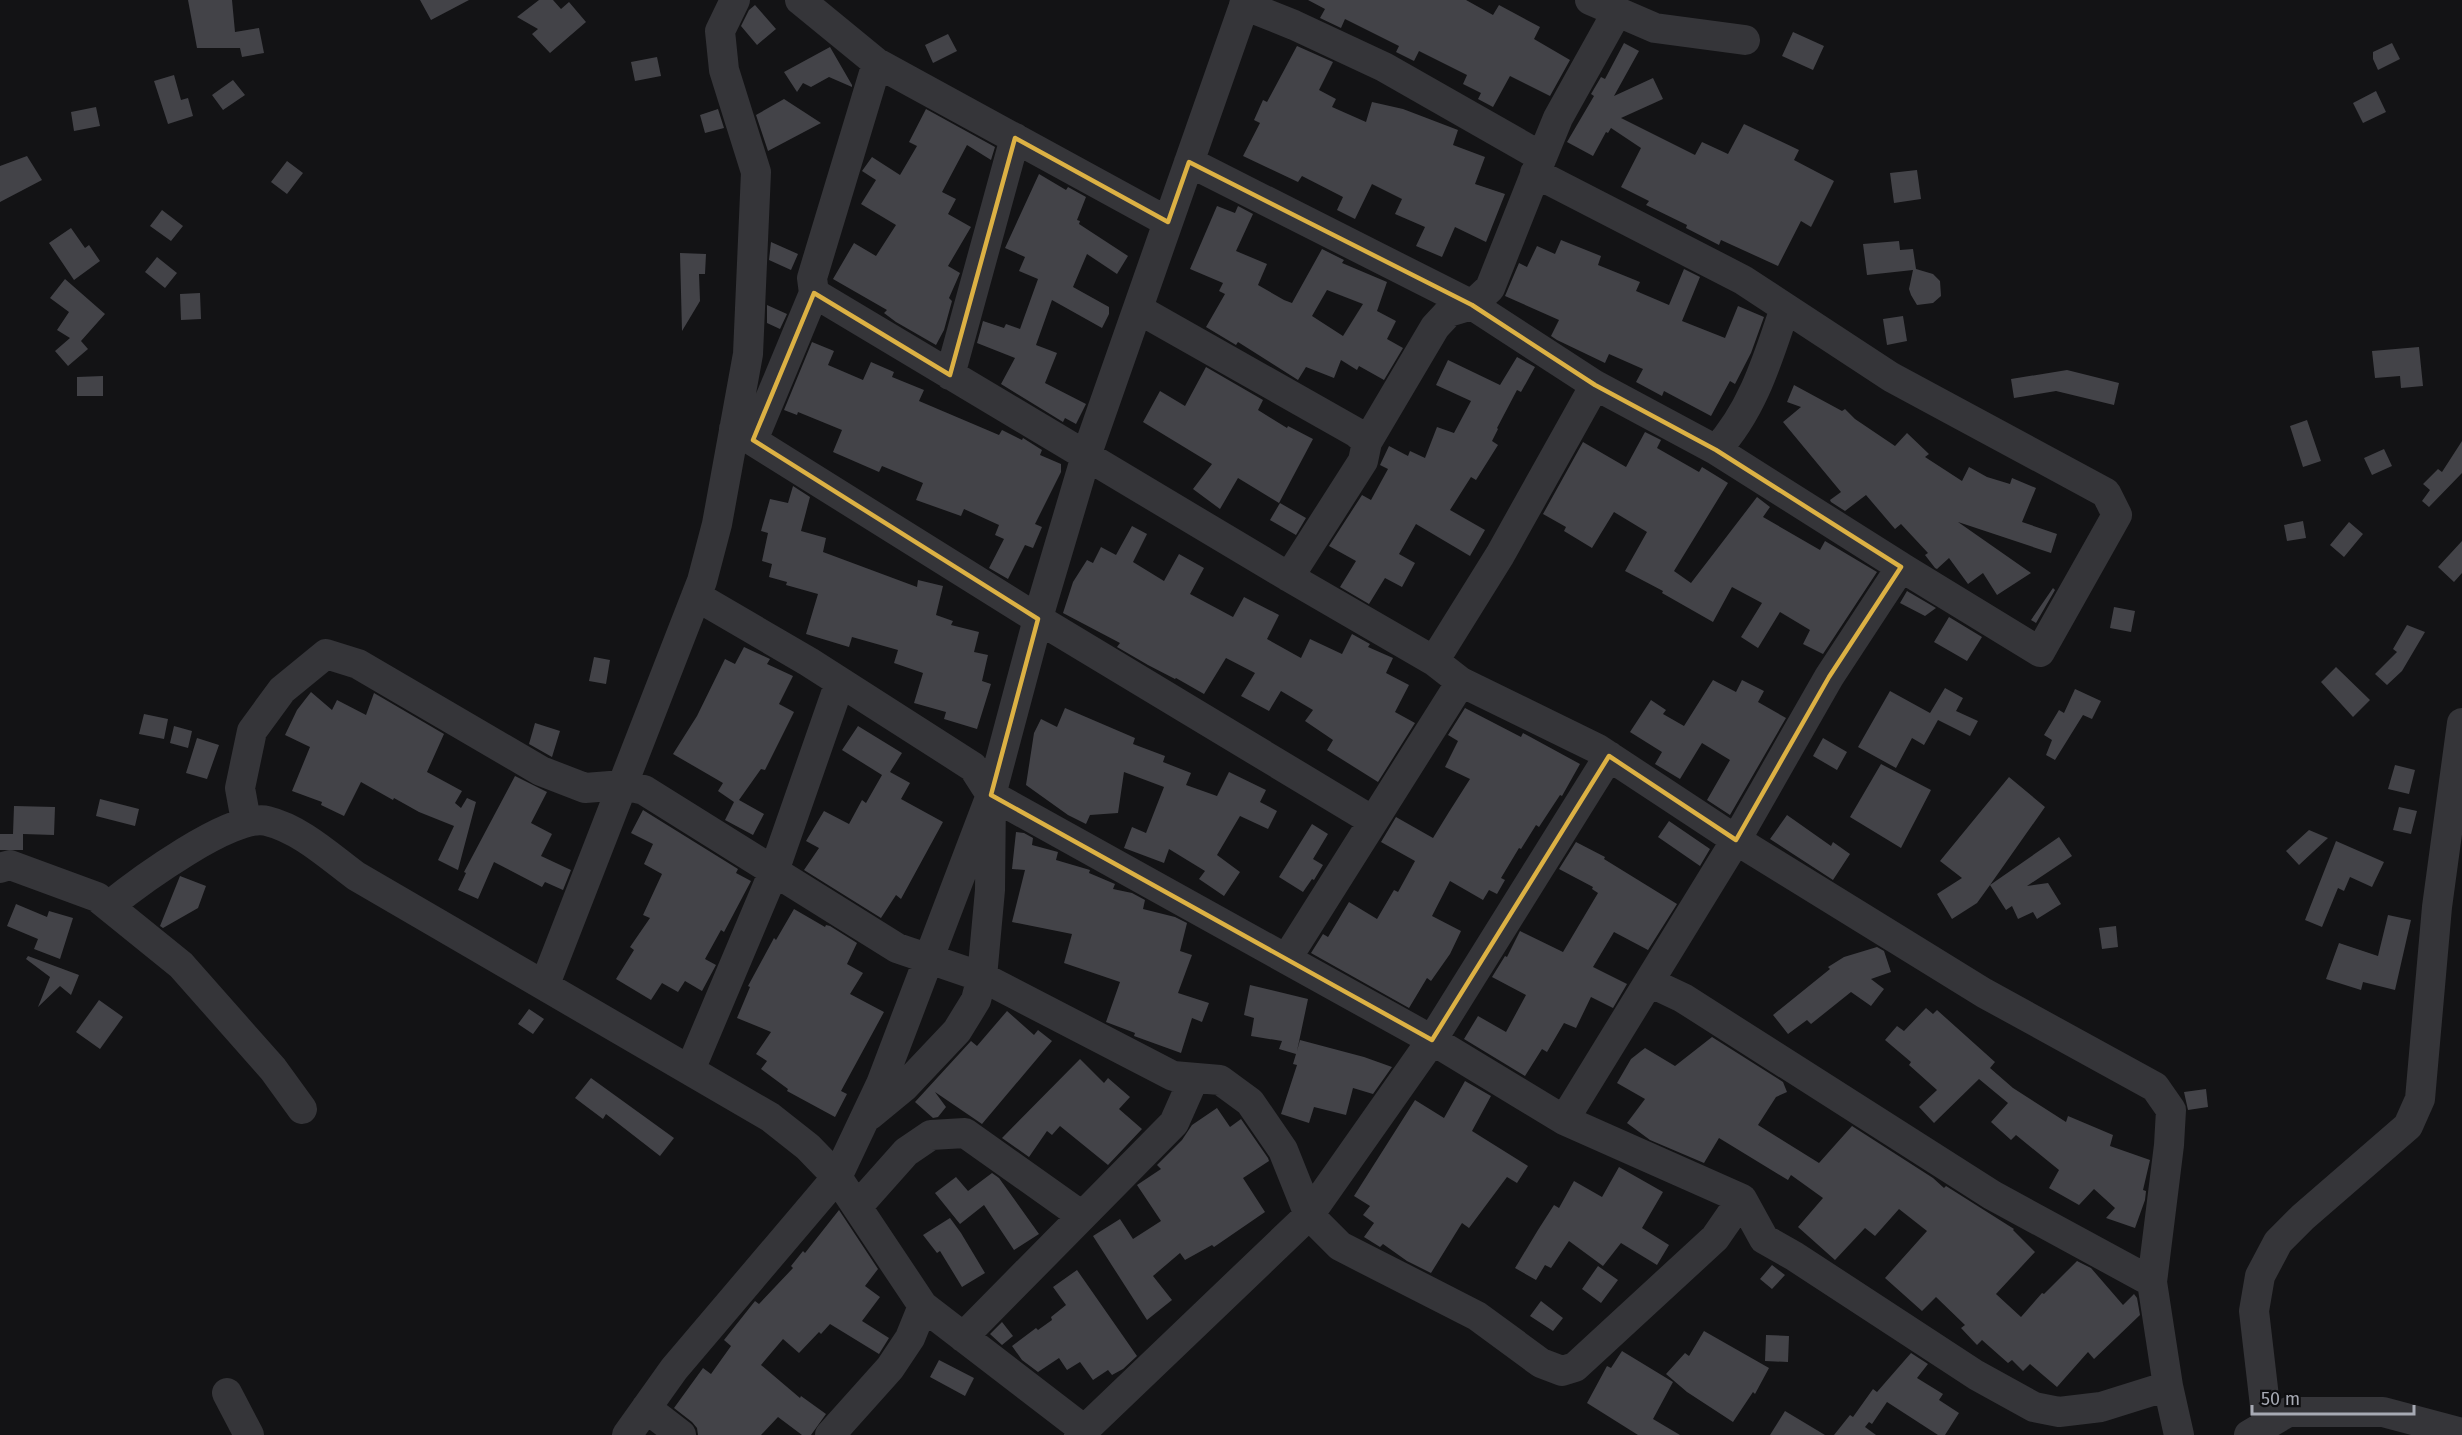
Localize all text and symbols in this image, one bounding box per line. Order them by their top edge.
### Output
scale bar [2252,1378,2414,1416]
text: 50 m [2261,1388,2300,1410]

